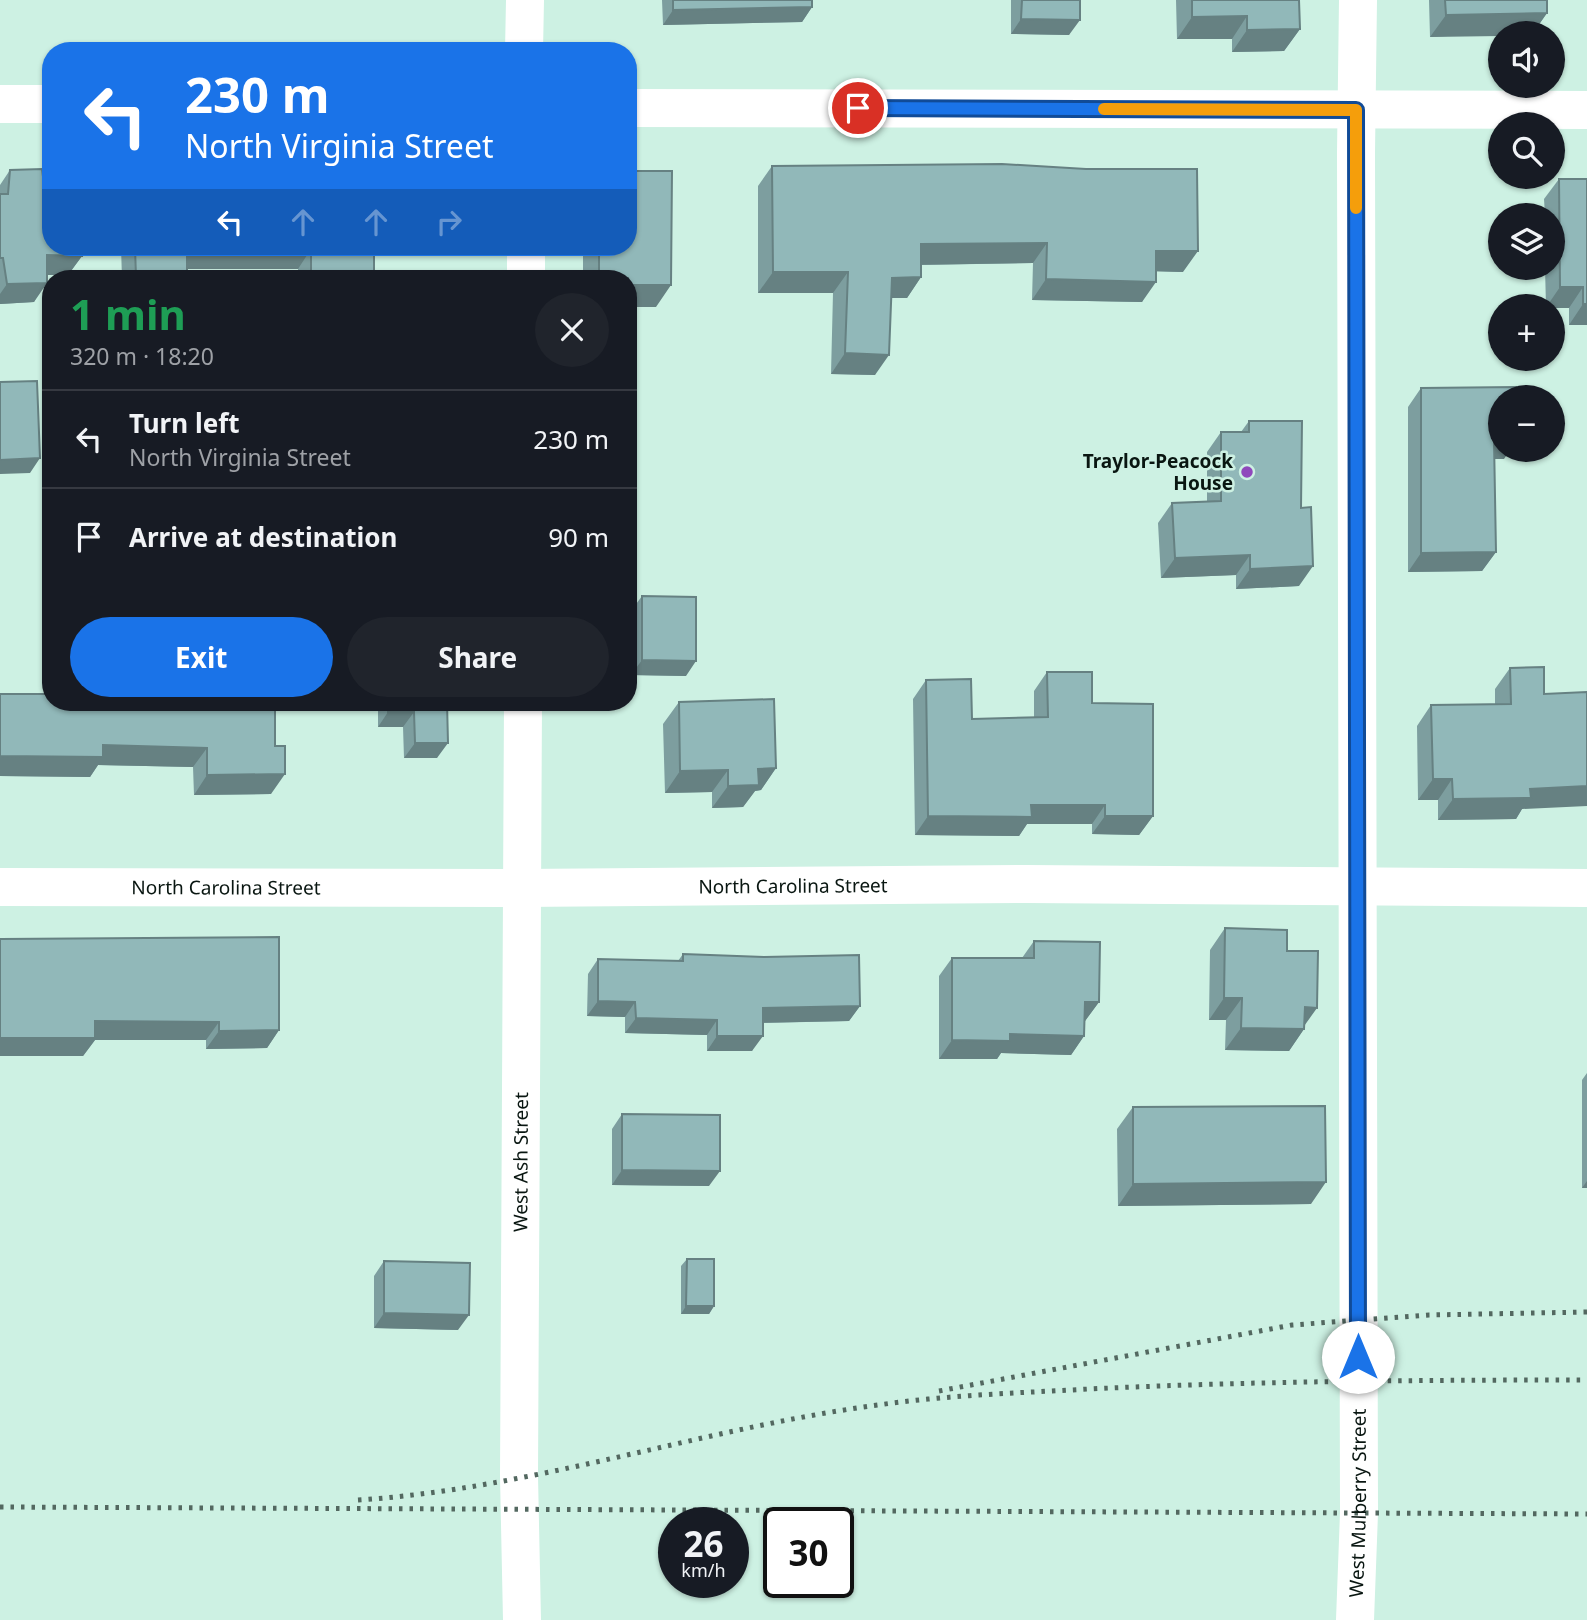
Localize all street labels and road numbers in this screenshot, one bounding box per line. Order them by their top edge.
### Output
street label: North Carolina Street [698,872,888,900]
street label: North Carolina Street [131,874,321,901]
street label: West Ash Street [507,1092,534,1232]
street label: West Mulberry Street [1343,1409,1372,1598]

